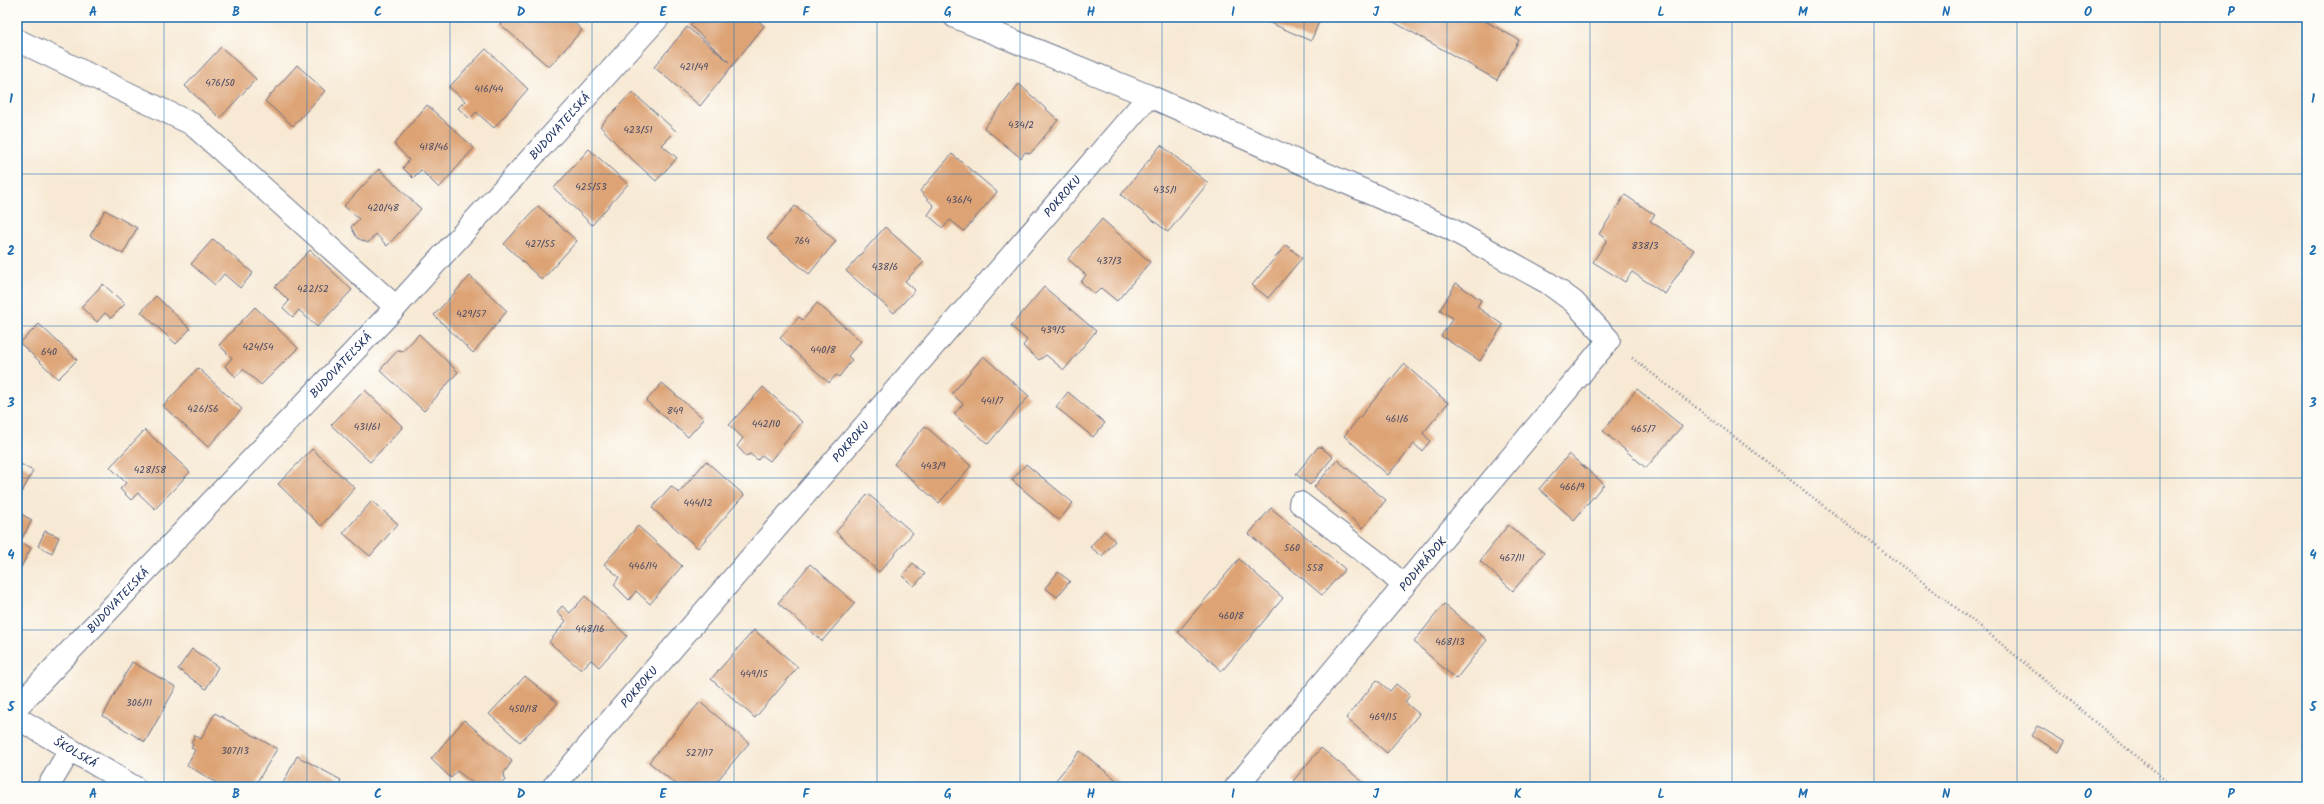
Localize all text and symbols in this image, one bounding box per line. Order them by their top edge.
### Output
text: A [89,2,97,23]
text: B [232,2,240,23]
text: C [374,2,382,23]
text: D [517,2,526,23]
text: E [659,2,667,23]
text: F [802,2,810,23]
text: G [944,2,952,23]
text: H [1087,2,1096,23]
text: I [1231,2,1235,23]
text: J [1373,2,1380,23]
text: K [1514,2,1522,23]
text: L [1657,2,1665,23]
text: M [1798,2,1808,23]
text: N [1942,2,1951,23]
text: O [2084,2,2092,23]
text: P [2227,2,2235,23]
house number: 421/49 [680,59,708,75]
house number: 476/50 [205,75,235,91]
house number: 416/44 [475,81,504,97]
text: 1 [9,89,13,110]
street label: BUDOVATEĽSKÁ [525,89,596,164]
text: 1 [2311,89,2315,110]
house number: 434/2 [1008,117,1034,133]
house number: 423/51 [623,122,653,138]
house number: 418/46 [419,139,449,155]
street label: POKROKU [1039,172,1086,222]
house number: 425/53 [575,179,607,195]
house number: 435/1 [1153,182,1177,198]
house number: 436/4 [946,192,972,208]
house number: 420/48 [367,200,400,216]
house number: 764 [794,233,810,249]
house number: 427/55 [525,236,556,252]
house number: 838/3 [1632,238,1659,254]
text: 2 [7,241,15,262]
text: 2 [2309,241,2317,262]
house number: 437/3 [1096,253,1122,269]
house number: 438/6 [872,259,898,275]
house number: 422/52 [297,281,329,297]
house number: 429/57 [456,306,486,322]
house number: 439/5 [1040,322,1066,338]
street label: BUDOVATEĽSKÁ [305,328,377,403]
house number: 424/54 [242,339,274,355]
house number: 440/8 [810,342,837,358]
house number: 640 [41,344,57,360]
text: 3 [6,393,15,414]
house number: 441/7 [981,393,1004,409]
text: 3 [2308,393,2317,414]
house number: 426/56 [187,401,219,417]
house number: 849 [667,403,683,419]
house number: 461/6 [1385,411,1409,427]
house number: 442/10 [752,416,780,432]
street label: POKROKU [828,417,875,467]
house number: 431/61 [354,419,380,435]
house number: 465/7 [1631,421,1656,437]
house number: 443/9 [920,458,946,474]
house number: 428/58 [134,462,167,478]
house number: 466/9 [1559,479,1585,495]
house number: 444/12 [683,495,713,511]
street label: PODHRÁDOK [1395,532,1452,596]
house number: 560 [1284,540,1300,556]
text: 4 [7,545,15,566]
text: 4 [2309,545,2317,566]
house number: 467/11 [1499,550,1525,566]
house number: 446/14 [629,558,658,574]
house number: 558 [1307,560,1324,576]
street label: BUDOVATEĽSKÁ [83,563,154,638]
house number: 460/8 [1218,608,1245,624]
house number: 448/16 [575,621,605,637]
house number: 468/13 [1435,634,1465,650]
street label: POKROKU [616,662,663,712]
house number: 449/15 [740,666,769,682]
house number: 306/11 [126,695,152,711]
text: 5 [7,697,16,718]
text: 5 [2309,697,2318,718]
house number: 450/18 [509,701,538,717]
house number: 469/15 [1369,709,1398,725]
street label: ŠKOLSKÁ [50,733,101,773]
house number: 307/13 [221,743,249,759]
house number: 527/17 [685,745,713,761]
text: A [89,784,97,804]
text: B [232,784,240,804]
text: C [374,784,382,804]
text: D [517,784,526,804]
text: E [659,784,667,804]
text: F [802,784,810,804]
text: G [944,784,952,804]
text: H [1087,784,1096,804]
text: I [1231,784,1235,804]
text: J [1373,784,1380,804]
text: K [1514,784,1522,804]
text: L [1657,784,1665,804]
text: M [1798,784,1808,804]
text: N [1942,784,1951,804]
text: O [2084,784,2092,804]
text: P [2227,784,2235,804]

